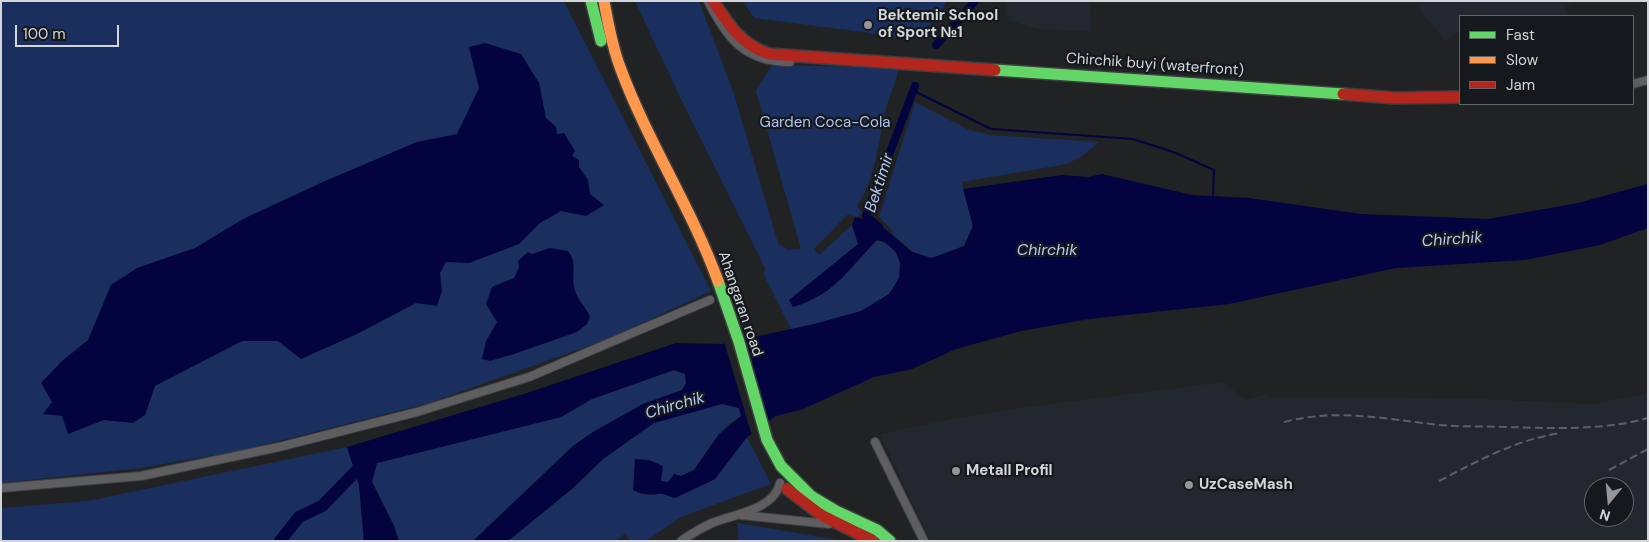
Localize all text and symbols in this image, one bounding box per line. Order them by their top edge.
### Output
place label: Bektemir School of Sport №1 [878,7,998,42]
scale bar [18,15,121,47]
legend [1459,15,1634,105]
marker: Bektemir School of Sport №1 [862,19,874,31]
text: 100 m [23,24,66,44]
text: Fast [1506,25,1535,45]
street label: Chirchik buyi (waterfront) [1065,50,1245,80]
text: Slow [1506,50,1538,70]
text: Jam [1506,75,1535,95]
park label: Garden Coca-Cola [760,114,890,132]
water label: Bektimir [861,151,899,215]
water label: Chirchik [1421,228,1483,252]
water label: Chirchik [1017,241,1077,261]
street label: Ahangaran road [714,249,766,359]
water label: Chirchik [643,388,707,424]
place label: Metall Profil [966,462,1053,480]
marker: Metall Profil [950,465,962,477]
place label: UzCaseMash [1199,476,1293,494]
north arrow [1584,477,1634,527]
marker: UzCaseMash [1183,479,1195,491]
text: N [1597,505,1612,525]

